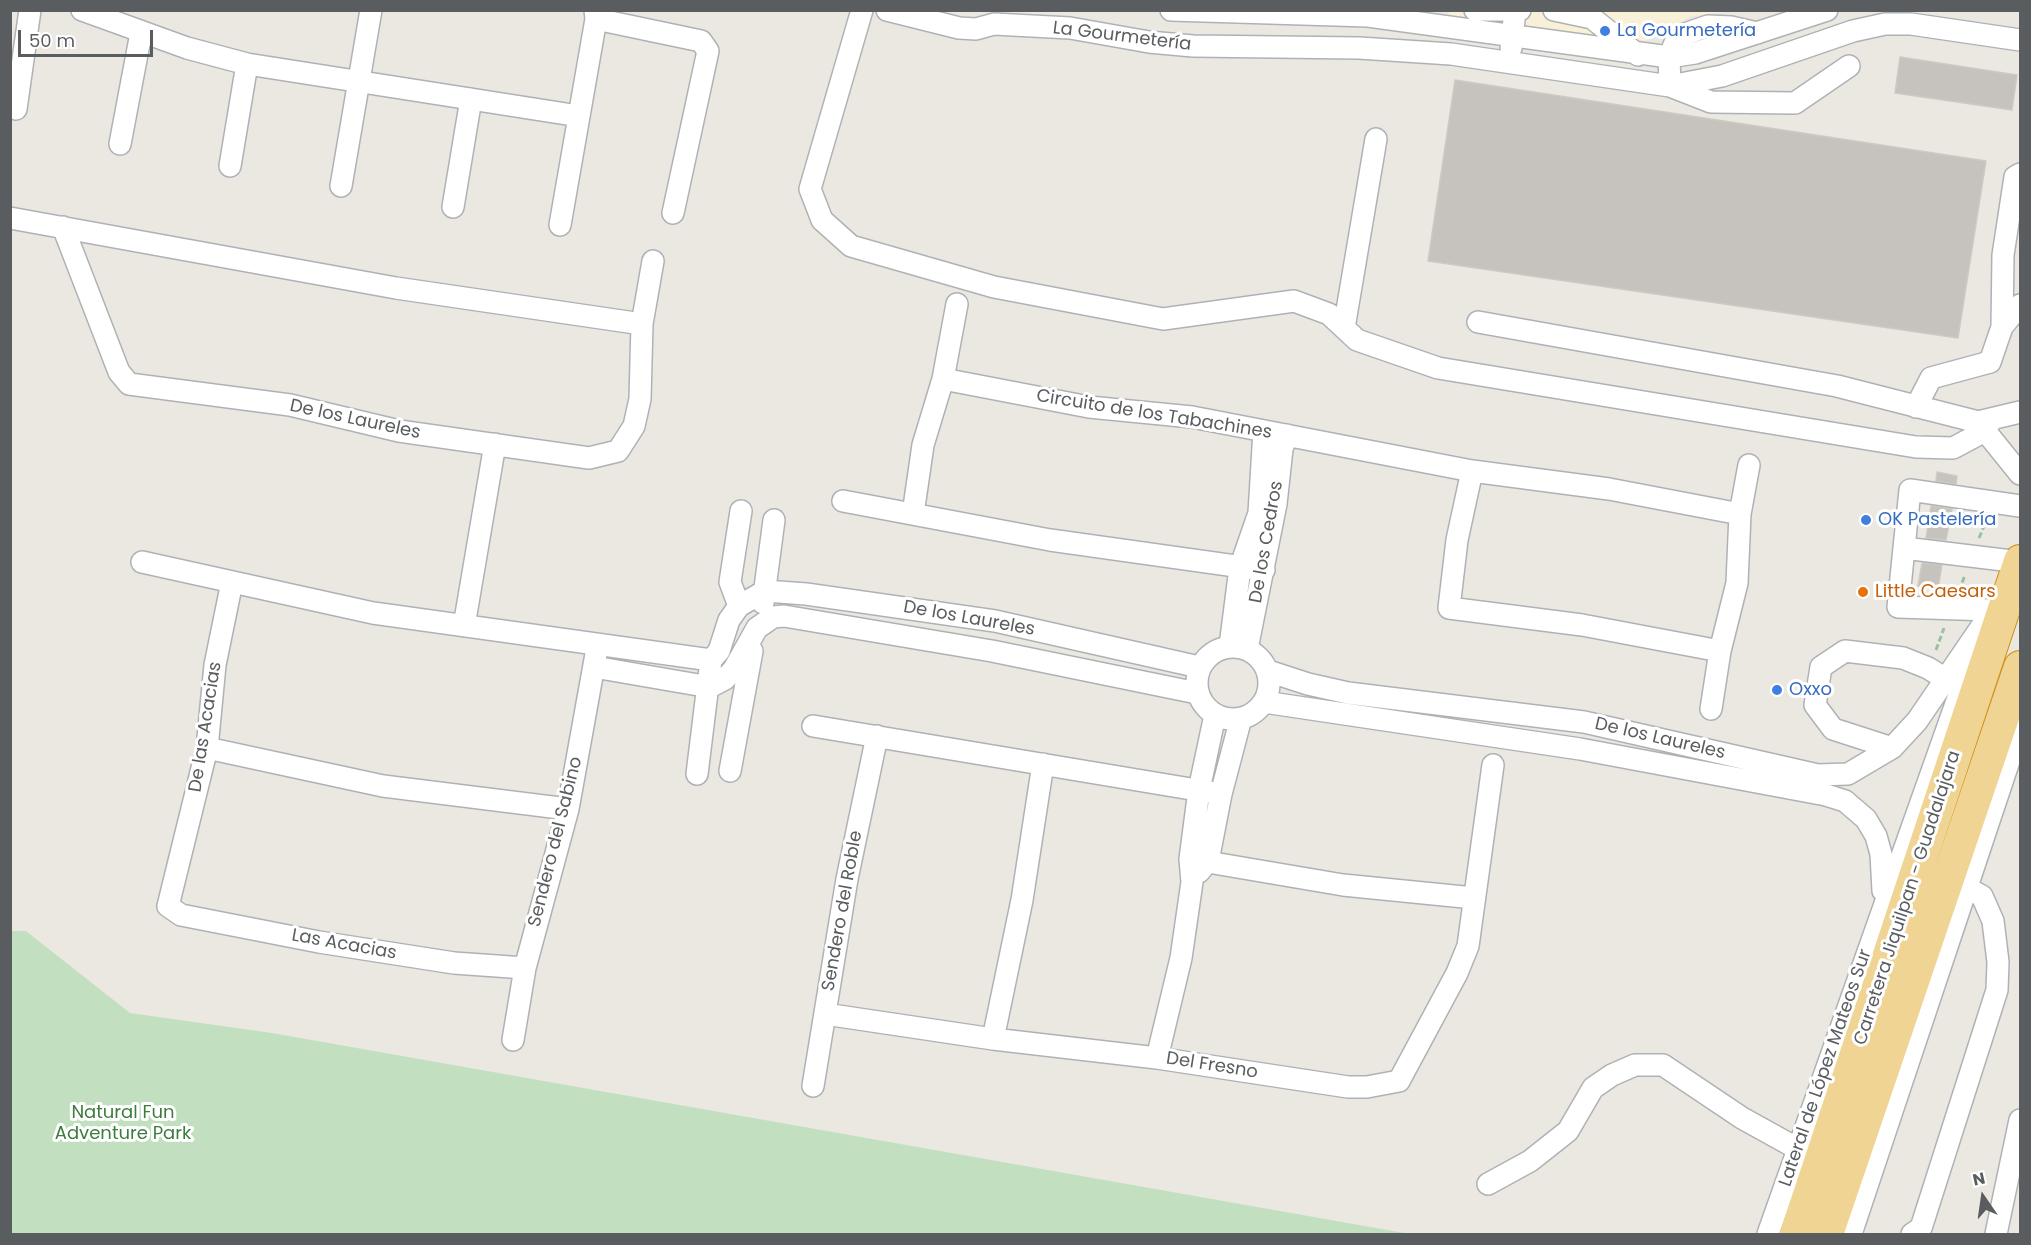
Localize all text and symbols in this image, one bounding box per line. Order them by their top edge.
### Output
scale bar [21,18,156,56]
street label: La Gourmetería [1052,18,1192,56]
place label: La Gourmetería [1617,20,1756,42]
marker: La Gourmetería [1598,24,1612,38]
text: 50 m [29,28,75,53]
street label: Circuito de los Tabachines [1035,386,1273,444]
street label: De los Laureles [288,396,422,444]
street label: De los Cedros [1246,479,1288,605]
place label: OK Pastelería [1878,509,1996,531]
marker: OK Pastelería [1859,513,1873,527]
place label: Little Caesars [1875,581,1996,603]
marker: Little Caesars [1856,585,1870,599]
street label: De los Laureles [902,597,1036,641]
street label: De las Acacias [185,660,227,794]
place label: Oxxo [1789,679,1832,701]
marker: Oxxo [1770,683,1784,697]
street label: De los Laureles [1593,713,1727,765]
street label: Carretera Jiquilpan - Guadalajara [1850,748,1966,1048]
street label: Sendero del Sabino [524,755,588,929]
street label: Sendero del Roble [818,829,868,993]
street label: Las Acacias [290,925,398,965]
street label: Lateral de López Mateos Sur [1775,947,1877,1189]
street label: Del Fresno [1165,1048,1259,1084]
park label: Natural Fun Adventure Park [55,1102,191,1144]
text: N [1970,1166,1987,1192]
north arrow [1953,1167,2013,1227]

